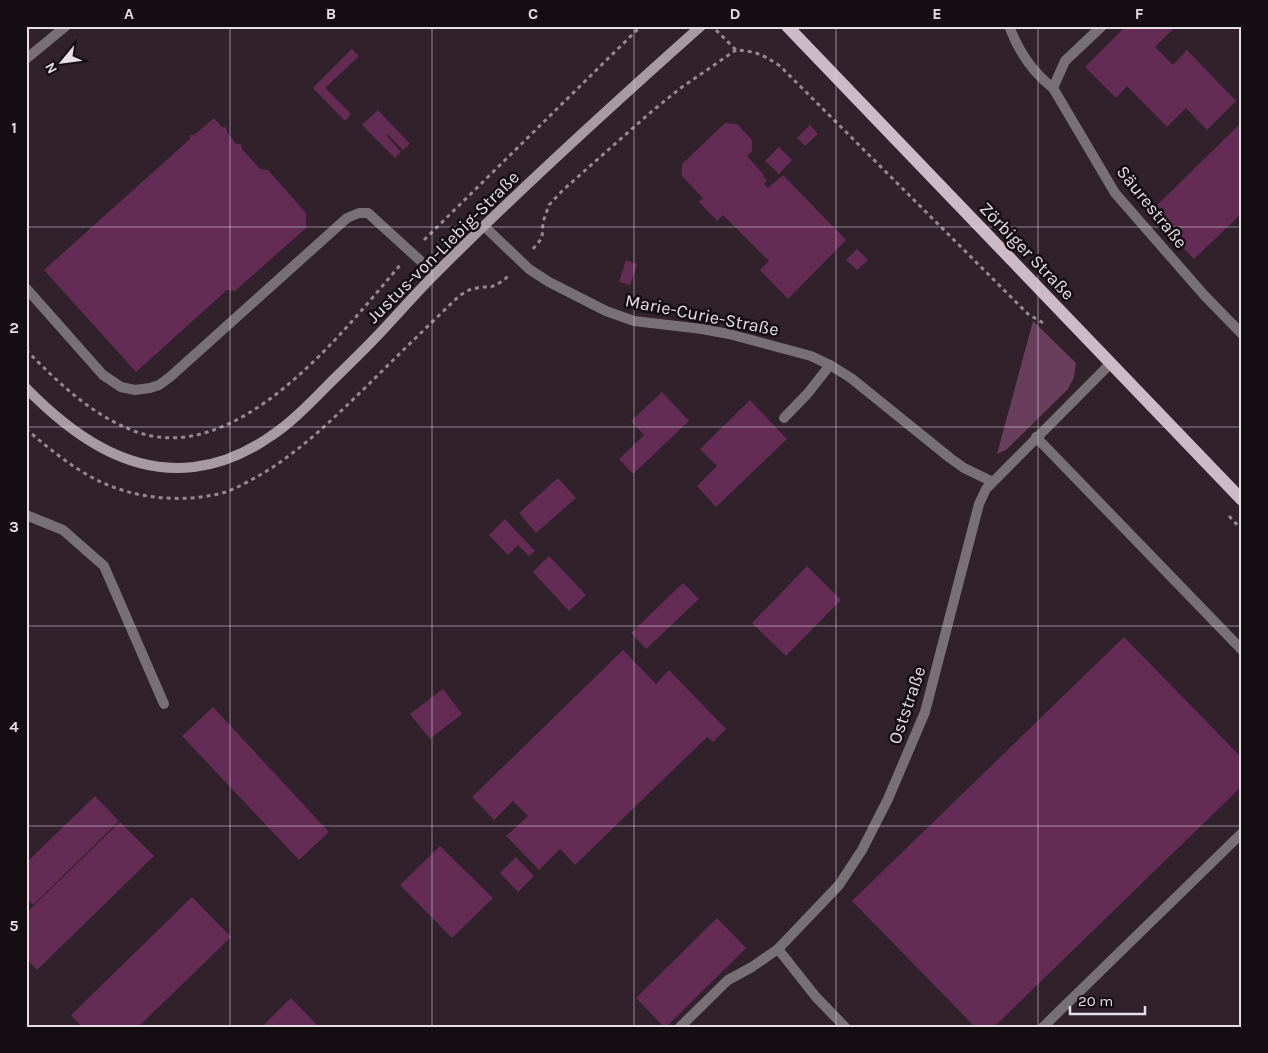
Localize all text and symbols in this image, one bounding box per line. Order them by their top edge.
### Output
text: A [124,4,134,23]
text: B [326,4,336,23]
text: C [528,4,538,23]
text: D [730,4,741,23]
text: E [932,4,942,23]
text: F [1135,4,1144,23]
north arrow [38,38,88,88]
text: N [41,60,61,77]
text: 1 [11,118,17,137]
street label: Säurestraße [1112,161,1192,253]
street label: Justus-von-Liebig-Straße [362,166,524,328]
street label: Zörbiger Straße [975,197,1079,305]
street label: Marie-Curie-Straße [623,289,781,341]
text: 2 [9,318,19,337]
text: 3 [9,517,19,536]
street label: Oststraße [883,663,931,747]
text: 4 [9,717,19,736]
text: 5 [9,916,19,935]
scale bar [1070,983,1146,1015]
text: 20 m [1078,992,1113,1010]

